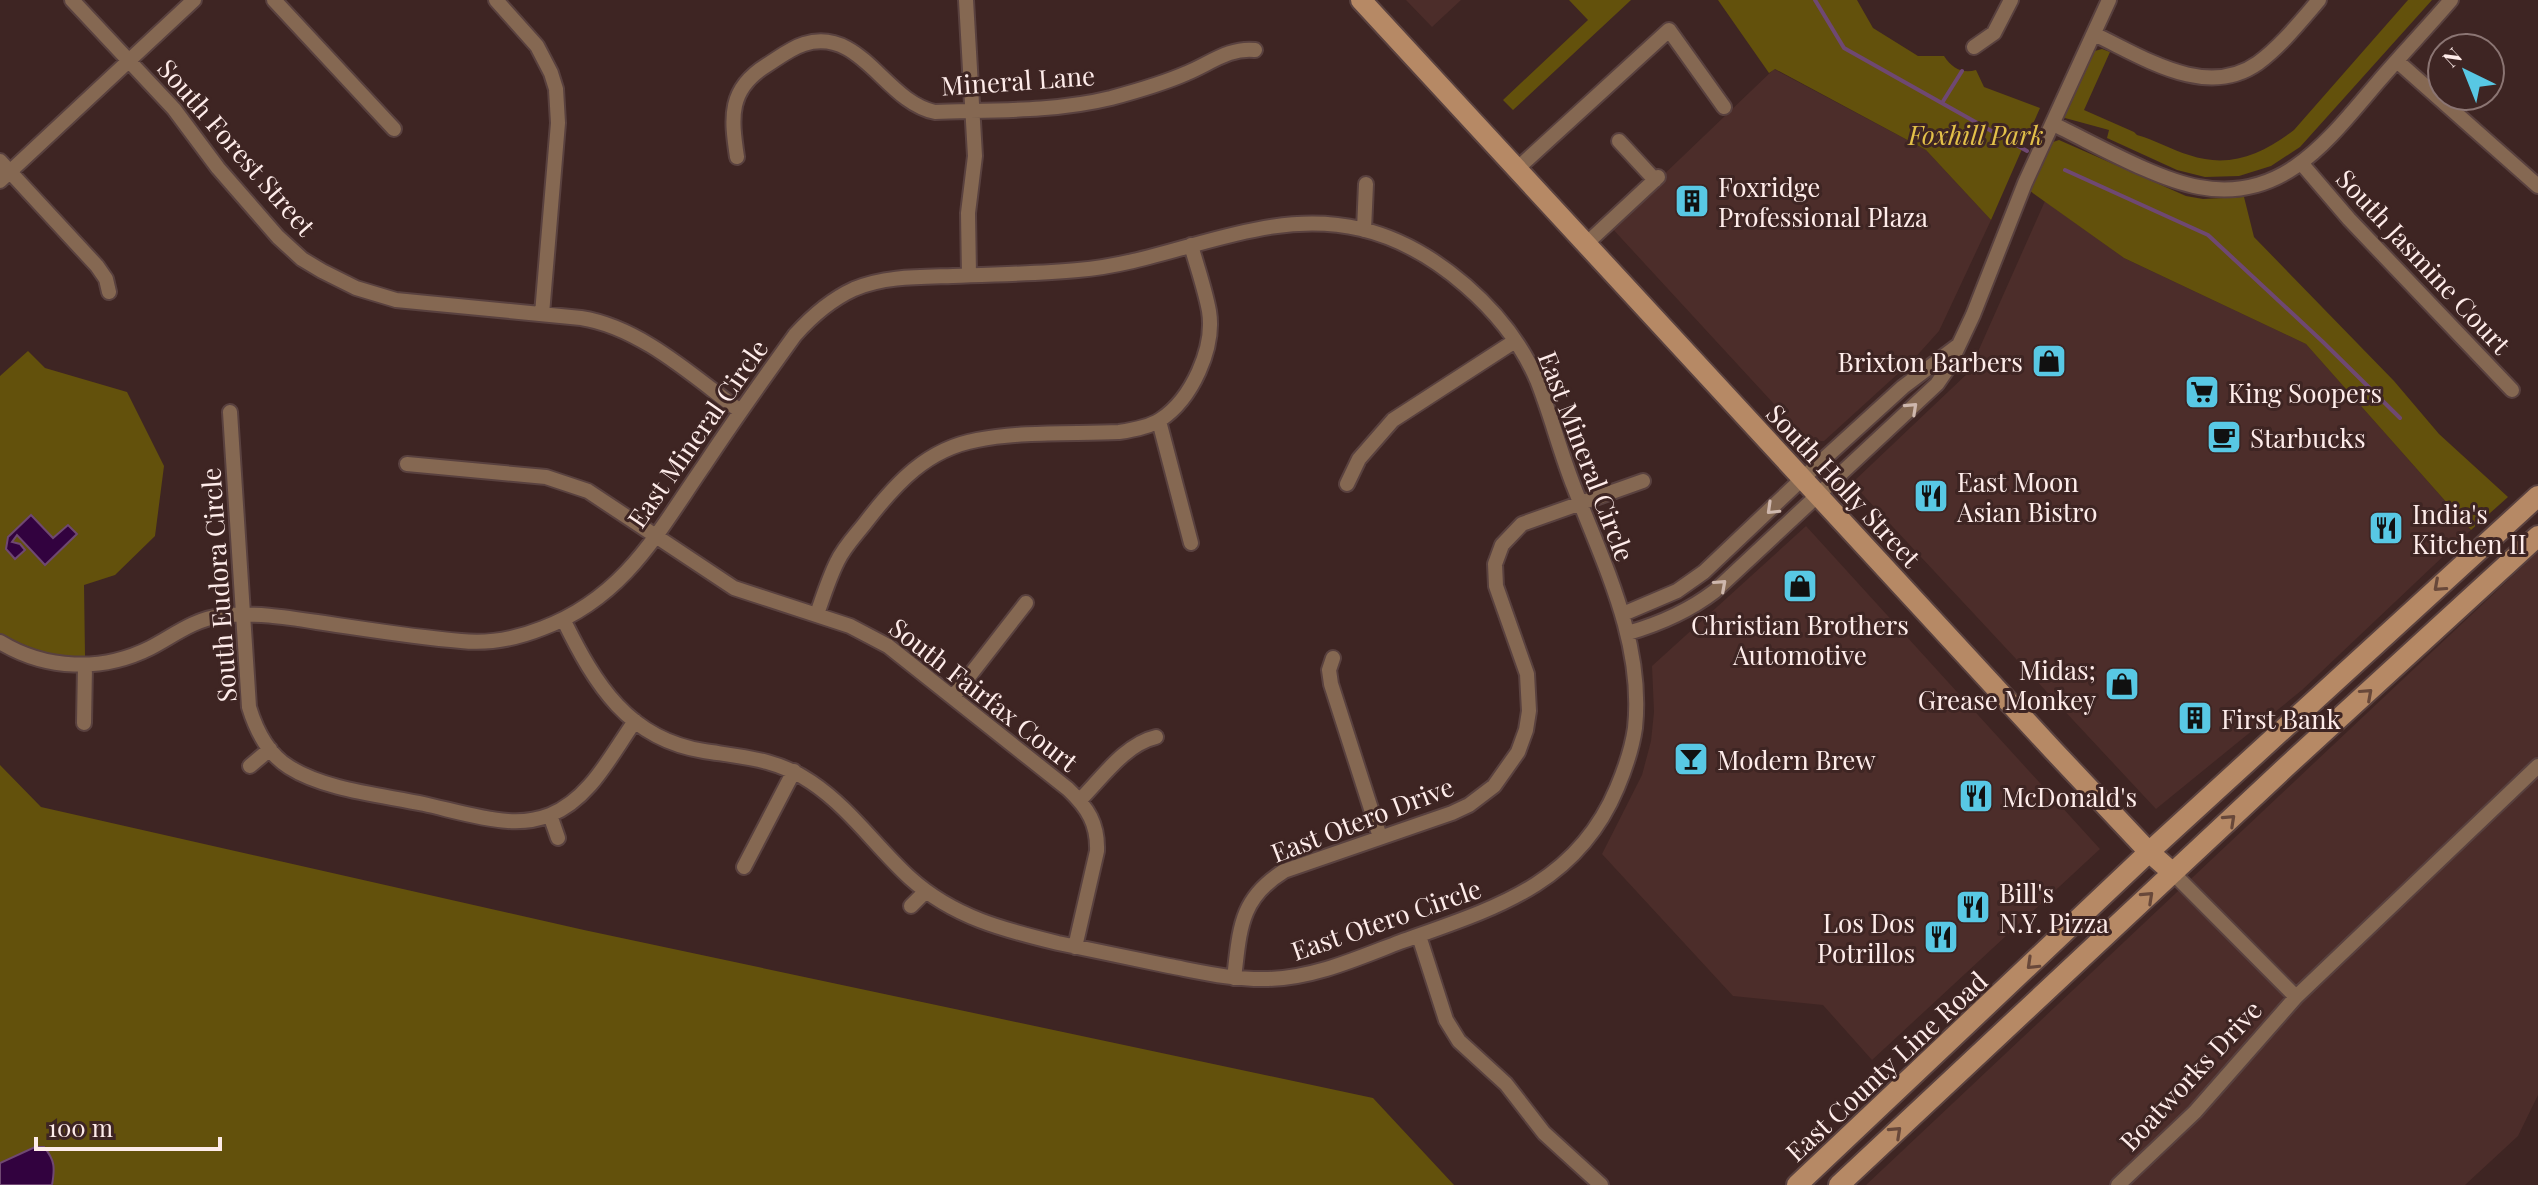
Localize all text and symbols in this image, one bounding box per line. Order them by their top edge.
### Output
north arrow [2426,32,2506,112]
text: N [2436,40,2468,73]
street label: South Forest Street [150,51,324,243]
street label: Mineral Lane [940,57,1096,103]
park label: Foxhill Park [1907,117,2044,152]
street label: South Jasmine Court [2329,161,2519,362]
place label: Foxridge Professional Plaza [1718,169,1928,234]
building icon: Foxridge Professional Plaza [1673,182,1711,220]
street label: East Mineral Circle [619,332,775,534]
shop icon: Brixton Barbers [2030,342,2068,380]
place label: Brixton Barbers [1838,344,2023,379]
street label: East Mineral Circle [1531,346,1643,566]
supermarket icon: King Soopers [2183,373,2221,411]
place label: King Soopers [2228,375,2382,410]
street label: South Holly Street [1759,396,1929,575]
one-way arrow [1903,403,1917,418]
cafe icon: Starbucks [2205,418,2243,456]
place label: Starbucks [2250,420,2366,455]
place label: East Moon Asian Bistro [1956,464,2097,529]
street label: South Eudora Circle [192,467,244,703]
restaurant icon: East Moon Asian Bistro [1912,477,1950,515]
place label: India's Kitchen II [2412,496,2527,561]
one-way arrow [1767,500,1781,514]
restaurant icon: India's Kitchen II [2367,509,2405,547]
shop icon: Christian Brothers Automotive [1781,567,1819,605]
one-way arrow [2433,576,2448,590]
one-way arrow [1711,580,1726,594]
place label: Christian Brothers Automotive [1691,607,1909,672]
street label: South Fairfax Court [883,609,1086,779]
place label: Midas; Grease Monkey [1918,652,2096,717]
shop icon: Midas; Grease Monkey [2103,665,2141,703]
one-way arrow [2357,689,2372,704]
building icon: First Bank [2176,699,2214,737]
place label: First Bank [2221,701,2342,736]
bar icon: Modern Brew [1672,740,1710,778]
place label: Modern Brew [1717,742,1875,777]
street label: East Otero Drive [1266,768,1458,870]
restaurant icon: McDonald's [1957,777,1995,815]
place label: McDonald's [2002,779,2137,814]
one-way arrow [2221,814,2235,829]
street label: East Otero Circle [1286,870,1486,968]
place label: Bill's N.Y. Pizza [1999,875,2109,940]
restaurant icon: Bill's N.Y. Pizza [1954,888,1992,926]
one-way arrow [2139,891,2153,906]
place label: Los Dos Potrillos [1817,905,1915,970]
restaurant icon: Los Dos Potrillos [1922,918,1960,956]
one-way arrow [2027,954,2041,969]
street label: East County Line Road [1778,963,1994,1169]
street label: Boatworks Drive [2111,992,2269,1158]
scale bar [36,1101,220,1151]
text: 100 m [48,1111,113,1143]
one-way arrow [1887,1127,1902,1141]

